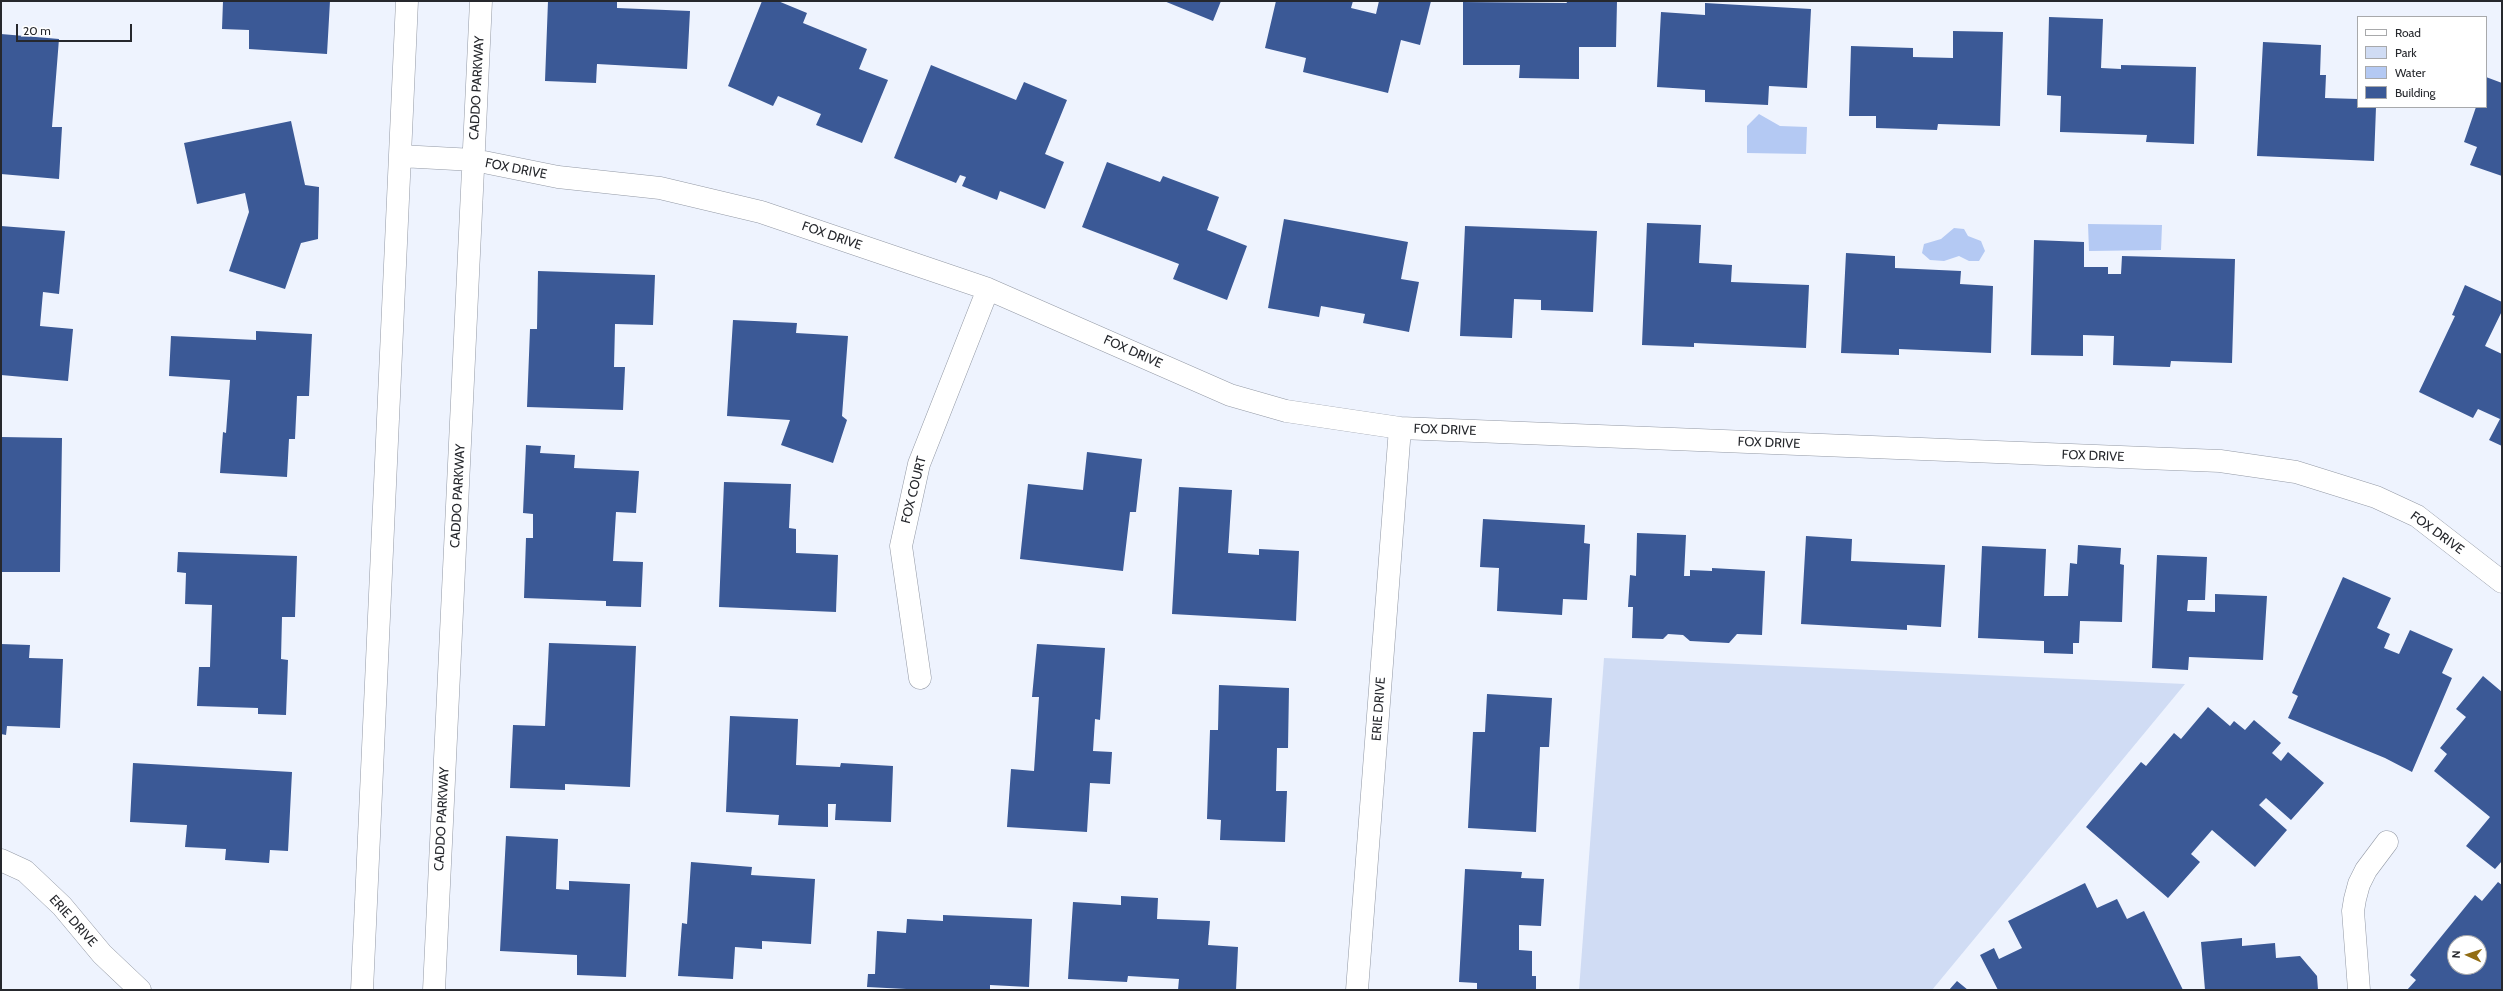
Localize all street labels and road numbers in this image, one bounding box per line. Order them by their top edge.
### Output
street label: CADDO PARKWAY [466,35,488,141]
street label: FOX DRIVE [484,155,548,183]
street label: FOX DRIVE [800,218,864,254]
street label: FOX DRIVE [1101,332,1165,372]
street label: FOX DRIVE [1413,421,1477,439]
street label: FOX DRIVE [1737,434,1801,452]
street label: CADDO PARKWAY [447,443,469,549]
street label: FOX DRIVE [2061,447,2125,465]
street label: FOX COURT [898,455,930,525]
street label: FOX DRIVE [2407,508,2467,558]
street label: ERIE DRIVE [1369,676,1389,742]
street label: CADDO PARKWAY [431,766,453,872]
street label: ERIE DRIVE [46,892,100,950]

